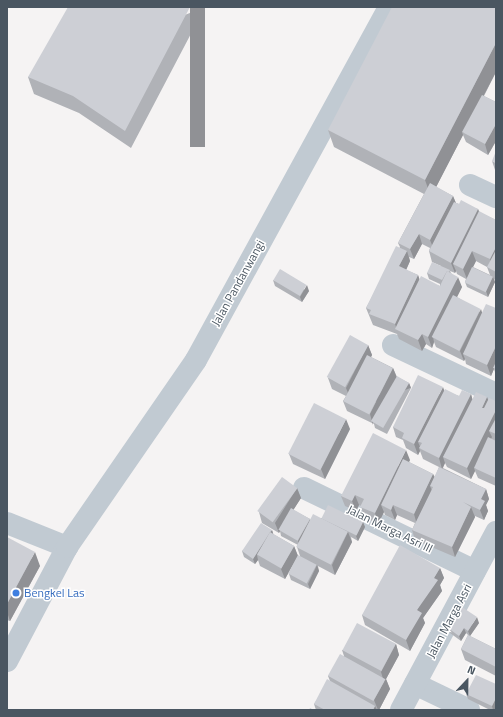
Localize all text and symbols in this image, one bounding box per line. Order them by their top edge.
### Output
street label: Jalan Pandanwangi [208,238,268,328]
street label: Jalan Marga Asri III [345,502,435,556]
street label: Jalan Marga Asri [423,581,475,661]
place label: Bengkel Las [24,586,84,600]
marker: Bengkel Las [11,588,21,598]
north arrow [447,661,487,701]
text: N [465,661,478,679]

